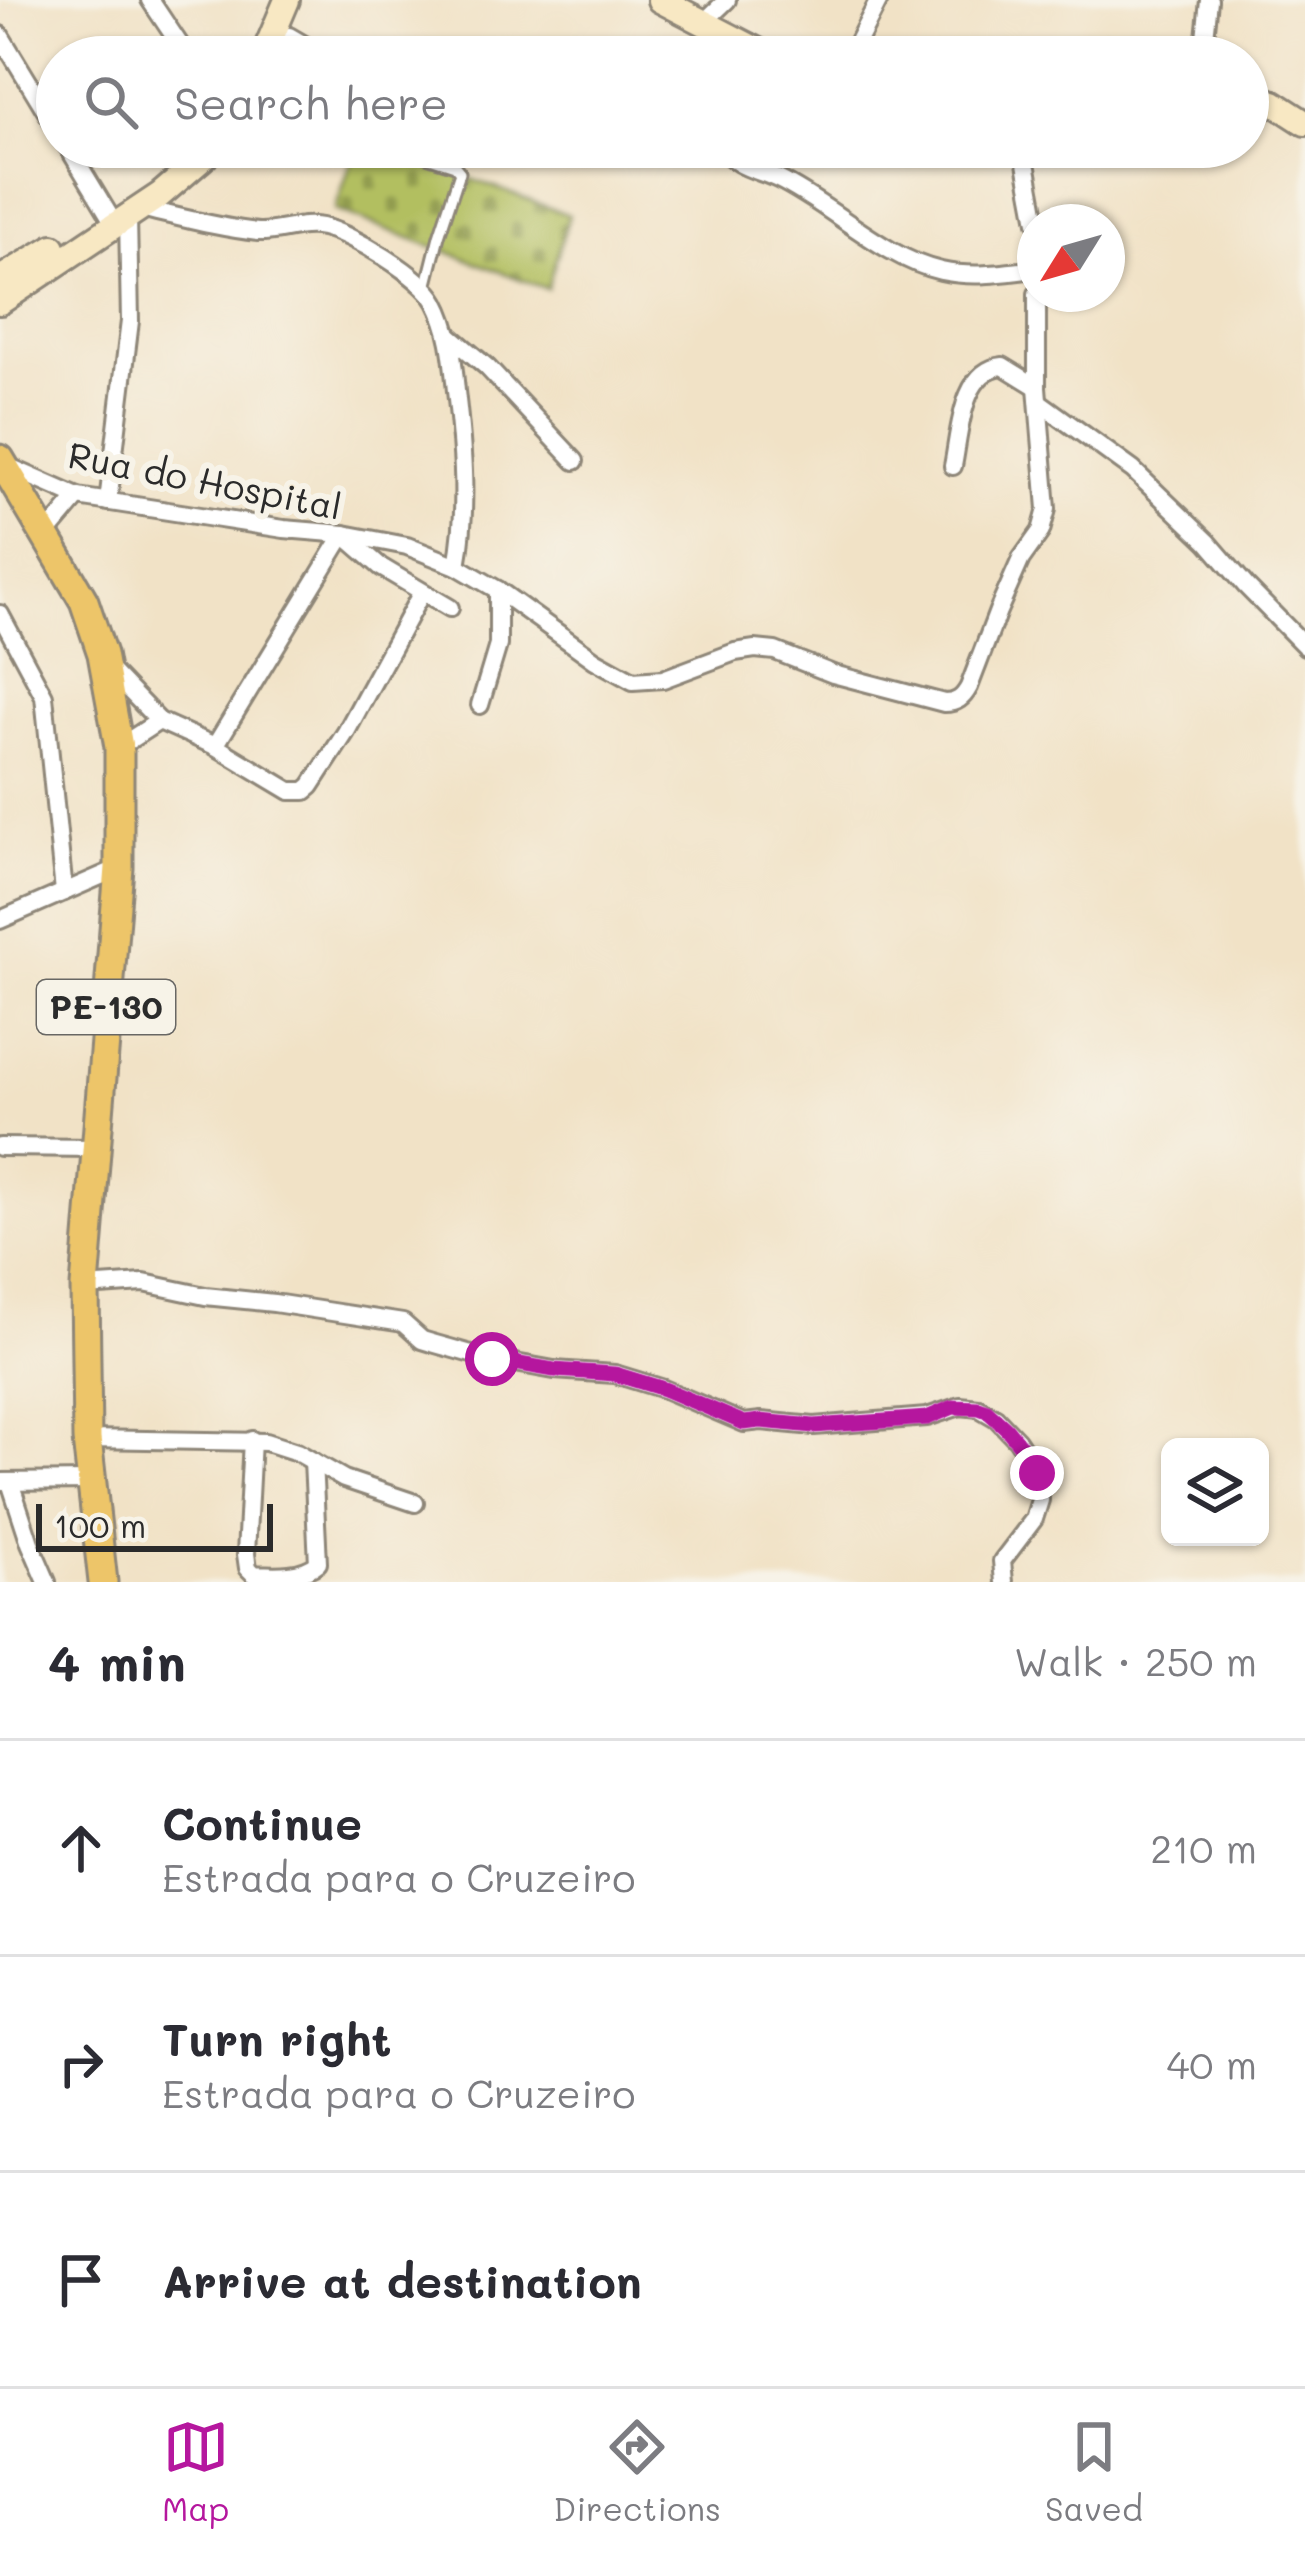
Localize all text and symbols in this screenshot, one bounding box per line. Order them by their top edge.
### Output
search box [36,36,1269,168]
icon: search [78,69,144,135]
text: Search here [174,73,448,131]
north arrow [1017,204,1125,312]
street label: Rua do Hospital [65,430,346,529]
road number: PE-130 [37,980,175,1034]
route start [465,1332,519,1386]
map controls [1161,1438,1269,1546]
button: layers [1161,1438,1269,1546]
route end [1010,1446,1064,1500]
scale bar [36,1498,273,1551]
text: 100 m [54,1503,146,1546]
text: 4 min [48,1627,186,1694]
text: Walk · 250 m [1014,1635,1257,1686]
text: Continue [162,1793,362,1851]
icon: ahead [48,1815,114,1881]
text: 210 m [1150,1822,1257,1873]
text: Estrada para o Cruzeiro [162,1851,635,1902]
text: Turn right [162,2009,391,2067]
icon: right [48,2031,114,2097]
text: 40 m [1166,2038,1257,2089]
text: Estrada para o Cruzeiro [162,2067,635,2118]
icon: arrive [48,2247,114,2313]
text: Arrive at destination [162,2251,642,2309]
tab: Map [162,2414,229,2529]
tab: Directions [553,2414,721,2529]
tab: Saved [1045,2414,1143,2529]

